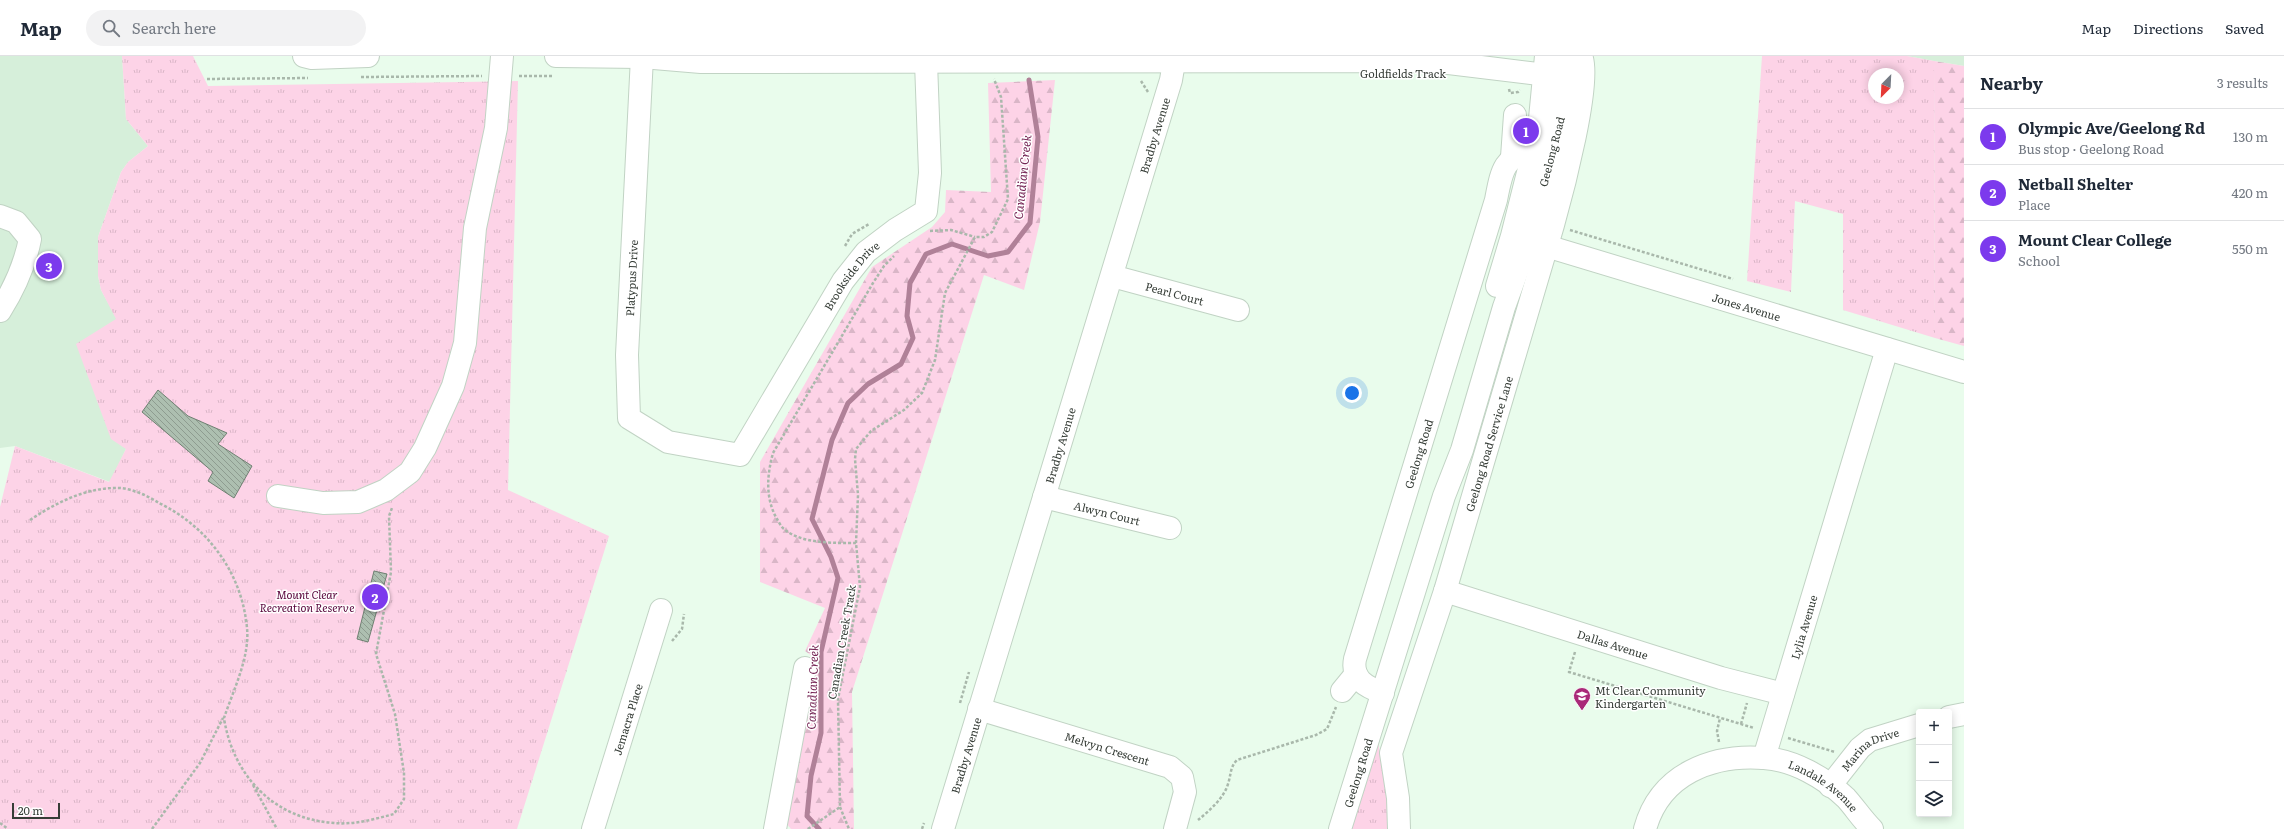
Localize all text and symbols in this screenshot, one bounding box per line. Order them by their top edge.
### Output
search box [86,10,366,46]
text: Map [20,14,62,42]
text: Search here [132,16,216,39]
icon: search [100,17,122,39]
text: Map [2081,18,2111,38]
text: Directions [2133,18,2203,38]
text: Saved [2225,18,2264,38]
street label: Goldfields Track [1360,65,1446,81]
north arrow [1868,68,1904,104]
text: Nearby [1980,70,2043,95]
text: 3 results [2217,73,2268,92]
street label: Bradby Avenue [1135,95,1173,175]
street label: Geelong Road [1534,114,1568,188]
pin: 1 [1513,116,1539,146]
text: Olympic Ave/Geelong Rd [2018,116,2205,139]
text: 1 [1990,127,1996,146]
text: 130 m [2233,127,2268,146]
water label: Canadian Creek [1009,133,1035,220]
text: Bus stop · Geelong Road [2018,139,2164,158]
text: Netball Shelter [2018,172,2133,195]
text: 2 [1990,183,1996,202]
text: 420 m [2232,183,2268,202]
text: Place [2018,195,2050,214]
text: Mount Clear College [2018,228,2172,251]
street label: Brookside Drive [820,237,883,313]
street label: Platypus Drive [621,239,641,317]
text: 3 [1989,239,1997,258]
text: 550 m [2232,239,2268,258]
pin: 3 [36,251,62,281]
text: School [2018,251,2060,270]
street label: Pearl Court [1144,277,1206,309]
street label: Jones Avenue [1710,289,1783,324]
street label: Geelong Road Service Lane [1461,374,1516,513]
your location [1342,383,1362,403]
street label: Bradby Avenue [1041,405,1079,485]
street label: Geelong Road [1400,417,1436,490]
street label: Alwyn Court [1072,497,1142,529]
pin: 2 [362,582,388,612]
street label: Canadian Creek Track [823,583,859,701]
park label: Mount Clear Recreation Reserve [260,586,354,615]
street label: Lylia Avenue [1786,592,1821,661]
street label: Dallas Avenue [1575,625,1651,663]
water label: Canadian Creek [802,644,822,730]
street label: Jemacra Place [608,681,646,757]
place label: Mt Clear Community Kindergarten [1595,682,1706,711]
school or university icon: Mt Clear Community Kindergarten [1572,686,1592,711]
map controls [1916,709,1952,817]
button: + [1916,709,1952,745]
street label: Bradby Avenue [946,715,985,795]
street label: Marina Drive [1837,724,1901,774]
street label: Melvyn Crescent [1063,728,1152,769]
street label: Geelong Road [1339,736,1376,809]
button: − [1916,745,1952,781]
street label: Landale Avenue [1786,755,1862,815]
button: layers [1916,781,1952,817]
scale bar [12,801,60,820]
text: 20 m [18,802,43,818]

